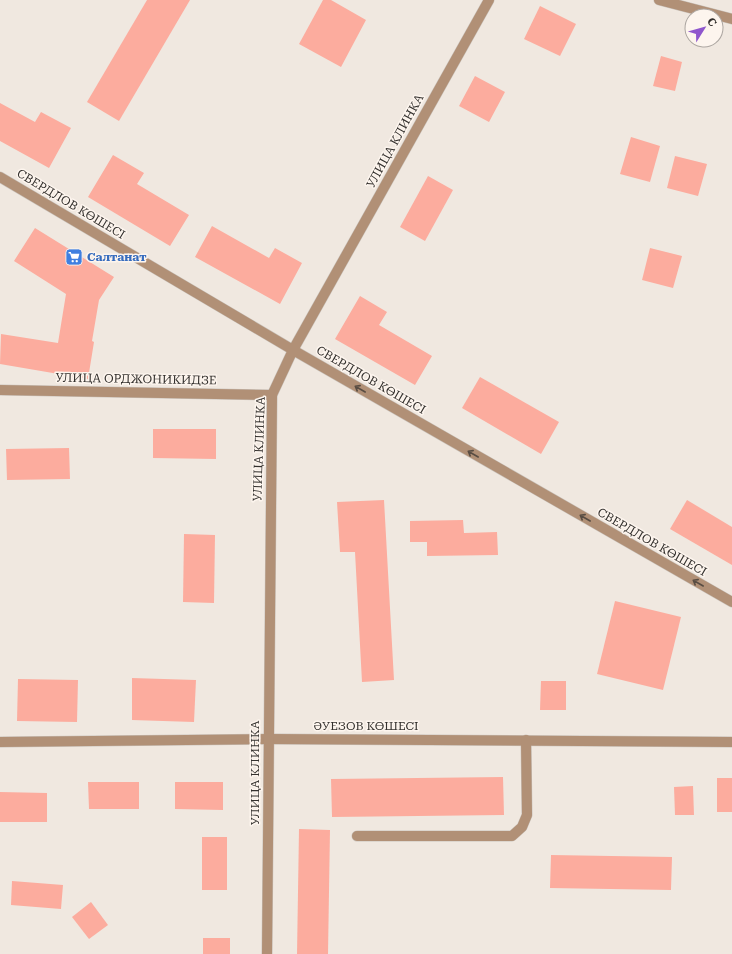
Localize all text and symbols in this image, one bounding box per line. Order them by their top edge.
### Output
north arrow [684,8,724,48]
text: С [704,15,719,30]
street label: УЛИЦА КЛИНКА [364,91,427,190]
street label: СВЕРДЛОВ КӨШЕСІ [14,166,128,242]
supermarket icon: Салтанат [64,247,84,267]
place label: Салтанат [87,250,146,264]
street label: СВЕРДЛОВ КӨШЕСІ [314,343,428,417]
street label: УЛИЦА ОРДЖОНИКИДЗЕ [55,371,217,387]
one-way arrow [354,384,366,392]
street label: УЛИЦА КЛИНКА [250,396,268,501]
one-way arrow [467,449,479,457]
street label: СВЕРДЛОВ КӨШЕСІ [595,505,709,579]
one-way arrow [580,514,592,522]
one-way arrow [692,579,704,586]
street label: ӘУЕЗОВ КӨШЕСІ [313,719,419,733]
street label: УЛИЦА КЛИНКА [248,720,262,825]

